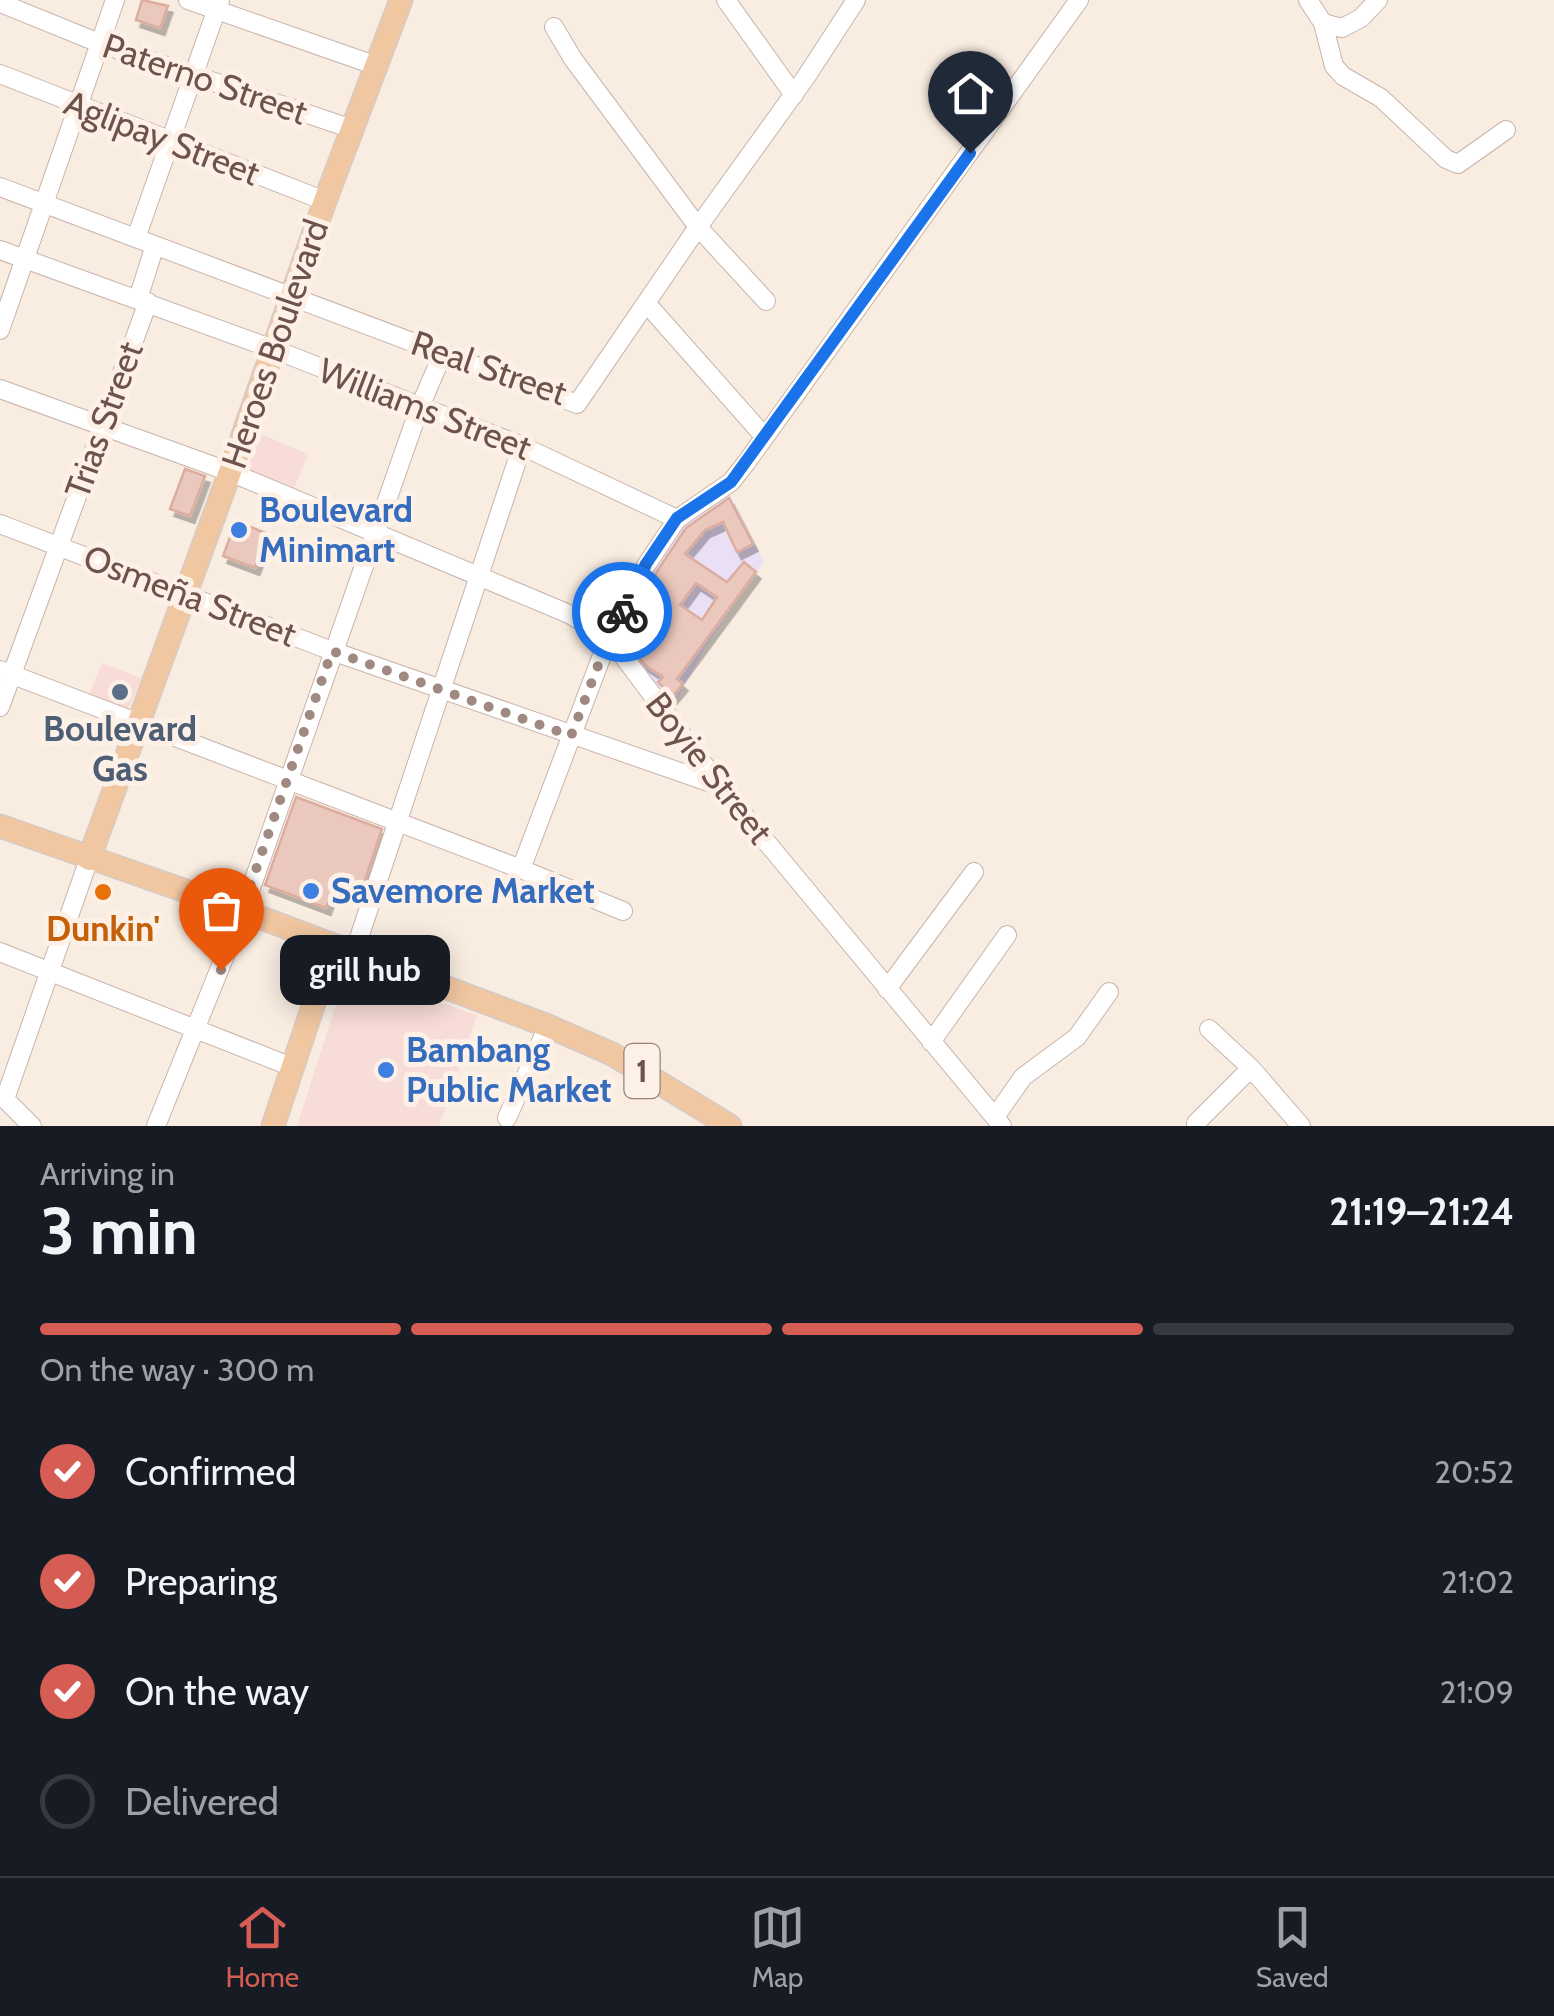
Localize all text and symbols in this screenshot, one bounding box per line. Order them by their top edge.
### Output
street label: Paterno Street [97,23,313,134]
pin [928,51,1013,154]
icon: home [943,66,998,121]
street label: Aglipay Street [59,81,266,194]
street label: Heroes Boulevard [212,214,337,474]
street label: Real Street [406,321,573,414]
street label: Trias Street [55,336,152,504]
street label: Williams Street [313,348,538,469]
place label: Boulevard Minimart [259,488,413,571]
marker: Boulevard Minimart [228,519,250,541]
street label: Osmeña Street [78,535,303,656]
courier [572,562,672,662]
icon: bike [595,585,650,640]
marker: Boulevard Gas [109,681,131,703]
street label: Boyie Street [637,683,782,852]
place label: Boulevard Gas [43,707,197,790]
pin [179,868,264,971]
place label: Savemore Market [331,869,595,912]
marker: Savemore Market [300,880,322,902]
marker: Dunkin' [92,881,114,903]
icon: bag [194,883,249,938]
place label: Dunkin' [46,907,160,950]
callout: grill hub [281,935,451,1005]
text: grill hub [309,950,421,989]
place label: Bambang Public Market [406,1028,612,1111]
road number: 1 [624,1044,660,1098]
marker: Bambang Public Market [375,1059,397,1081]
text: Arriving in [40,1154,175,1193]
text: 21:19–21:24 [1329,1188,1514,1235]
text: 3 min [40,1191,198,1270]
text: On the way · 300 m [40,1350,314,1389]
icon: check [40,1444,95,1499]
text: Confirmed [125,1448,296,1495]
text: 20:52 [1434,1452,1514,1491]
icon: check [40,1554,95,1609]
text: Preparing [125,1558,277,1605]
text: 21:02 [1441,1562,1514,1601]
icon: check [40,1664,95,1719]
text: On the way [125,1668,309,1715]
text: 21:09 [1440,1672,1514,1711]
text: Delivered [125,1778,279,1825]
tab: Home [225,1900,299,1994]
tab: Map [750,1900,805,1994]
tab: Saved [1256,1900,1329,1994]

